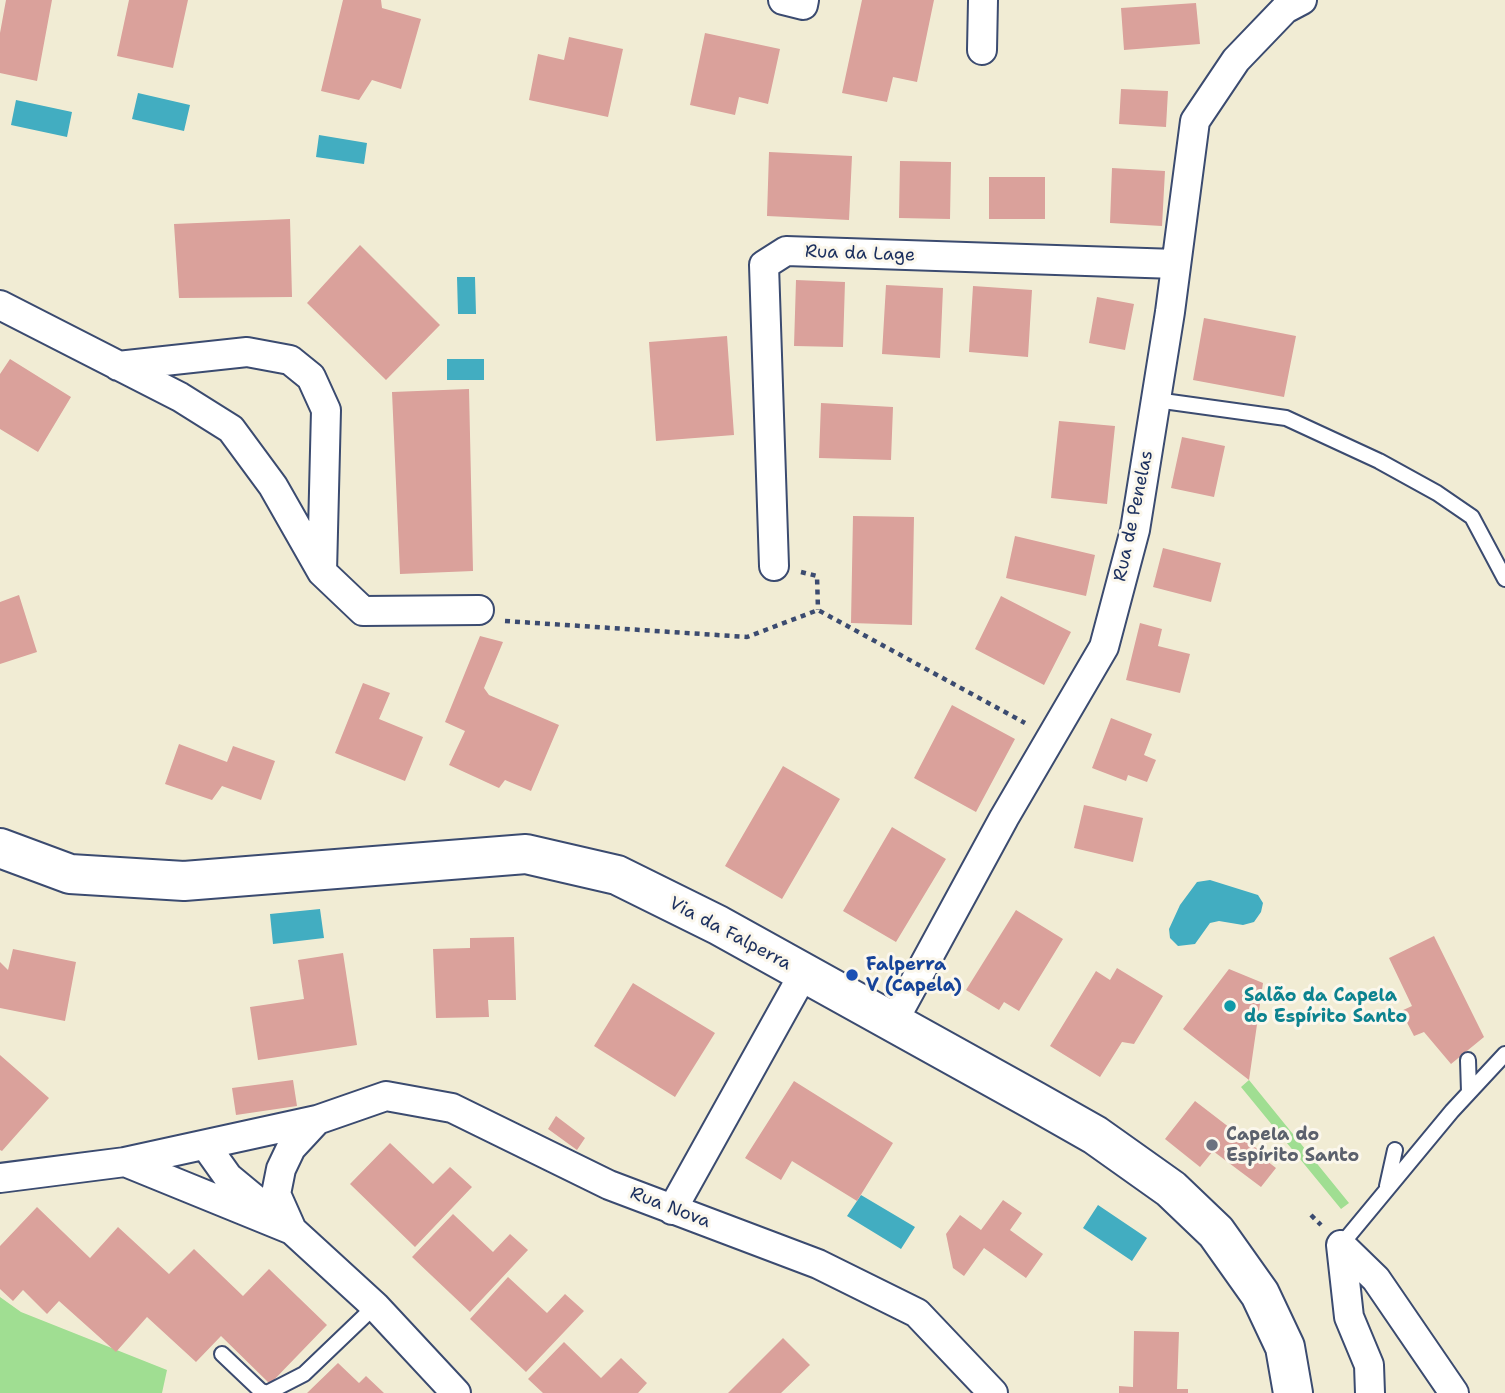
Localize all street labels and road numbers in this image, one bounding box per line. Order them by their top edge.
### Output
street label: Rua da Lage [805,241,915,267]
street label: Rua de Penelas [1110,449,1158,583]
street label: Via da Falperra [665,893,795,975]
street label: Rua Nova [627,1183,713,1233]

